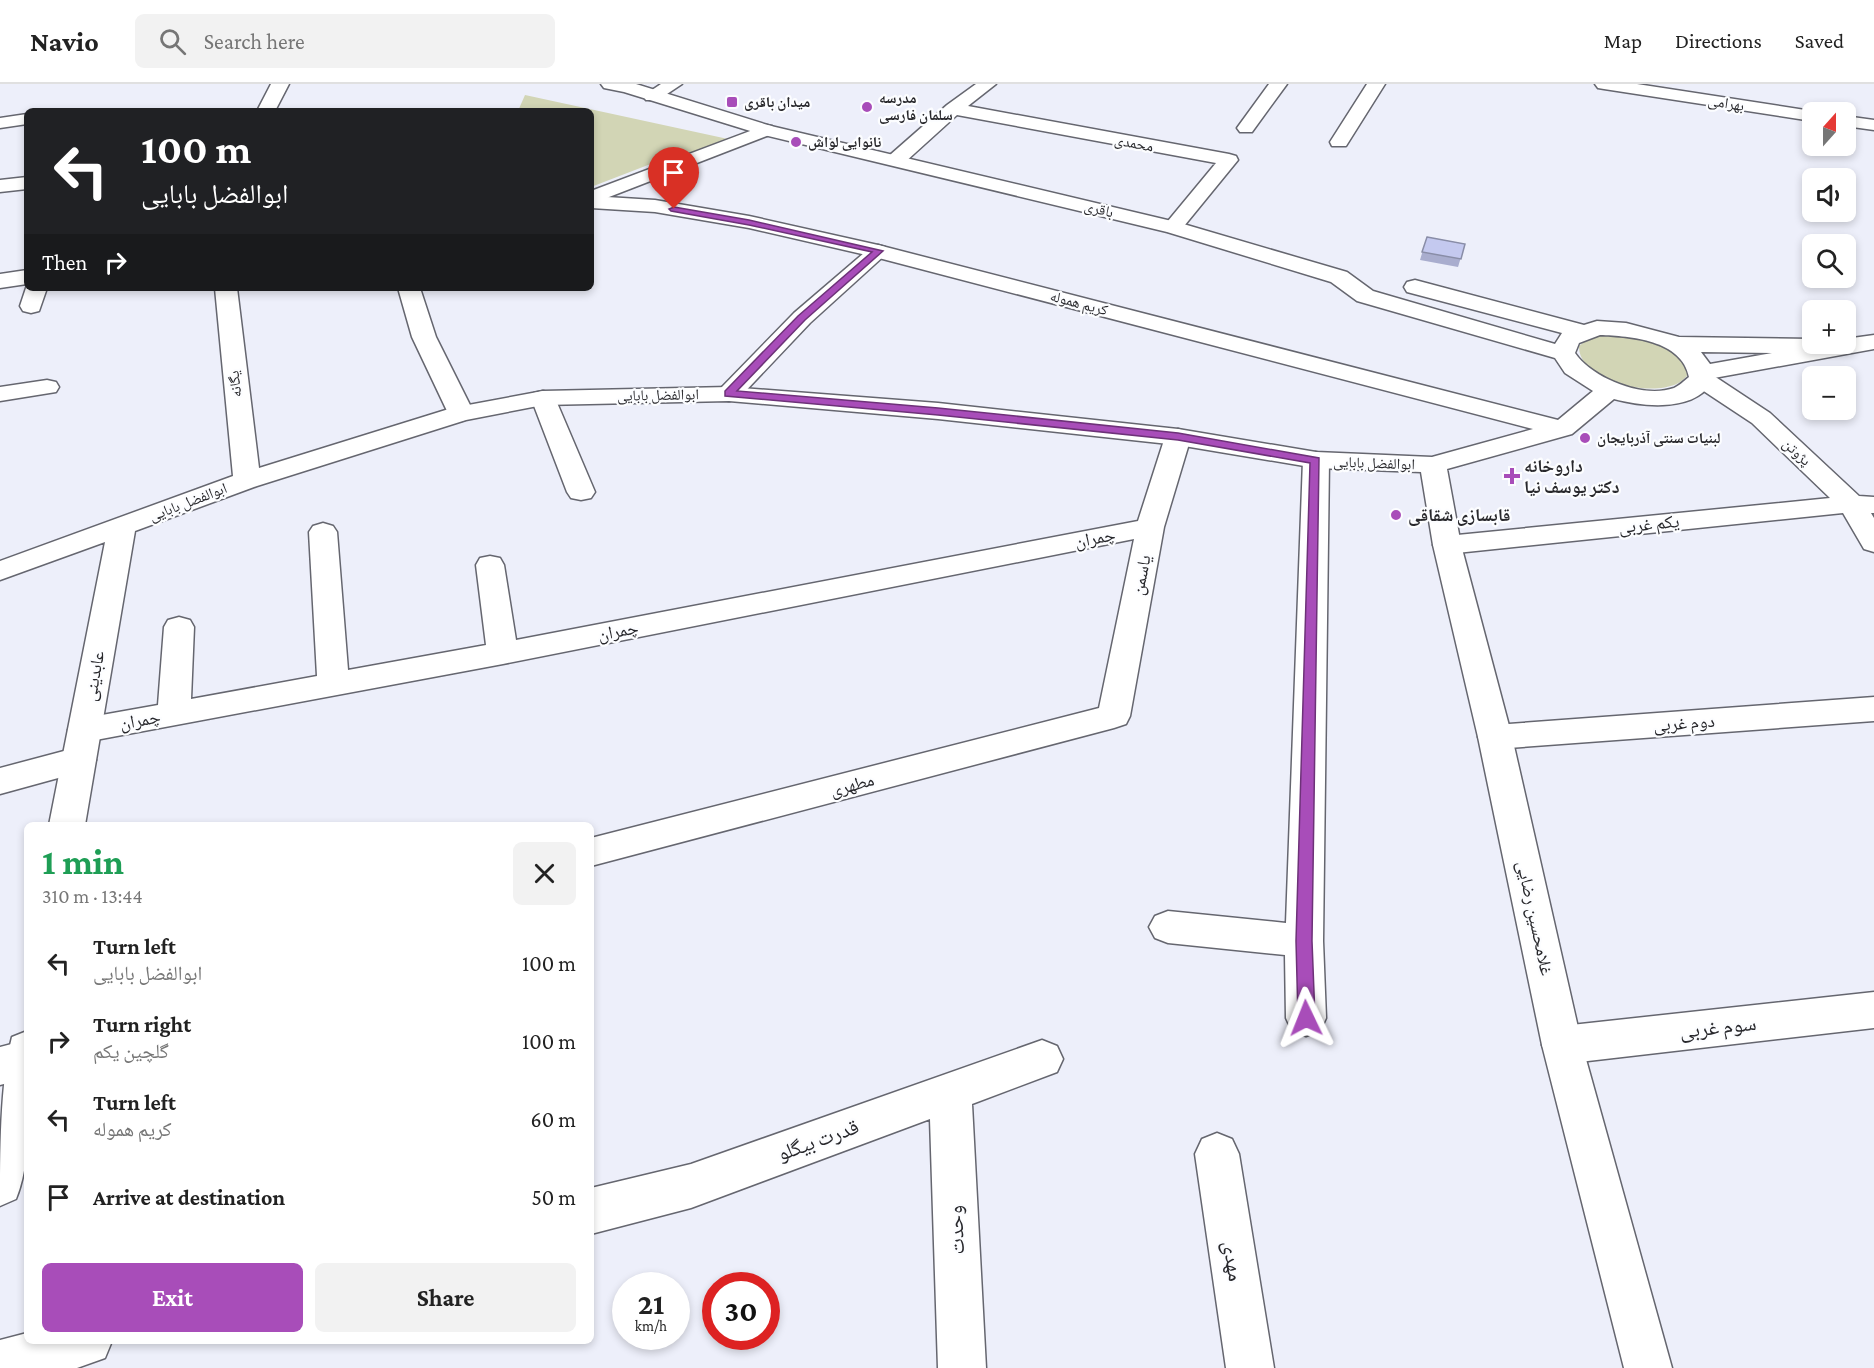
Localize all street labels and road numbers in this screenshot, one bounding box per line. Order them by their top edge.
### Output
street label: بهرامی [1706,92,1745,116]
street label: محمدی [1113,131,1155,157]
street label: باقری [1082,198,1115,222]
street label: کریم هموله [1048,288,1110,320]
street label: یگانه [225,369,245,398]
street label: ابوالفضل بابایی [617,386,699,406]
street label: پژوتن [1778,435,1814,470]
street label: ابوالفضل بابایی [1333,454,1415,474]
street label: ابوالفضل بابایی [147,480,230,526]
street label: یکم غربی [1618,511,1681,539]
street label: چمران [1073,524,1117,553]
street label: یاسمن [1127,553,1156,597]
street label: چمران [596,617,640,646]
street label: عابدینی [80,649,109,703]
street label: چمران [118,707,162,734]
street label: دوم غربی [1653,711,1716,737]
street label: مطهری [828,770,876,801]
street label: غلامحسین رضایی [1512,859,1557,977]
street label: سوم غربی [1678,1011,1758,1045]
street label: قدرت بیگلو [774,1114,862,1166]
street label: وحدت [943,1205,969,1255]
street label: مهدی [1218,1239,1248,1283]

